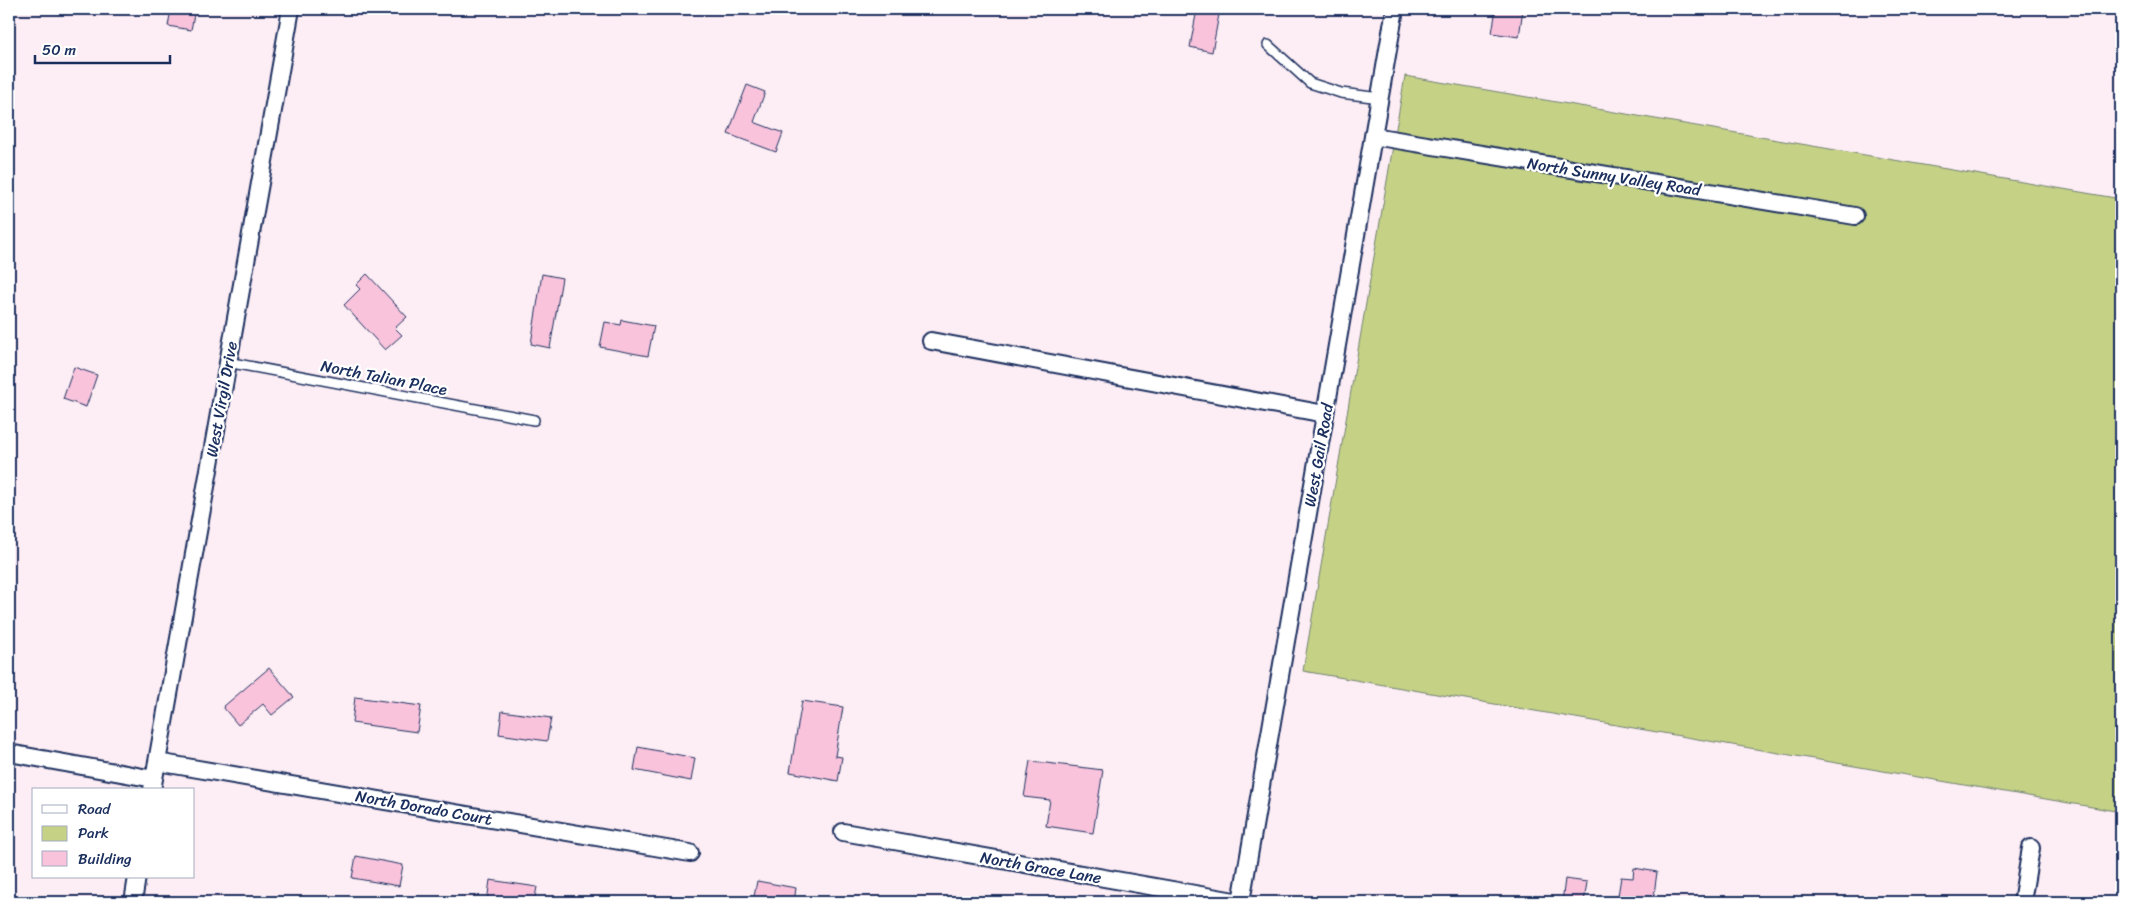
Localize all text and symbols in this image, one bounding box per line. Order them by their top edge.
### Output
scale bar [35,32,170,64]
text: 50 m [42,37,77,63]
street label: North Sunny Valley Road [1525,148,1704,205]
street label: West Virgil Drive [197,339,246,459]
street label: North Talian Place [318,351,450,404]
street label: West Gail Road [1295,400,1342,509]
street label: North Dorado Court [353,781,495,834]
legend [32,788,195,878]
text: Road [78,796,111,822]
text: Park [78,820,109,846]
street label: North Grace Lane [978,843,1104,892]
text: Building [78,846,132,872]

